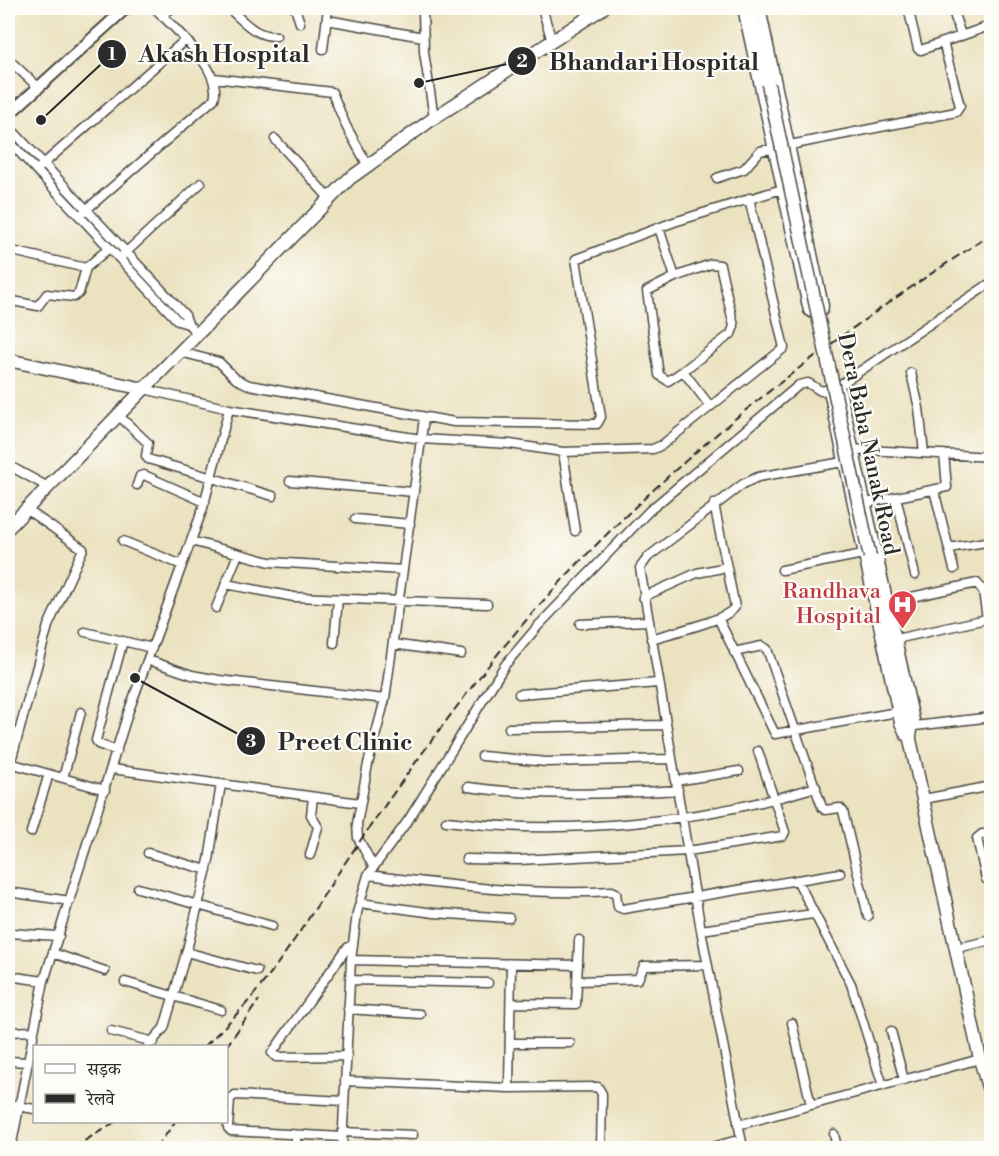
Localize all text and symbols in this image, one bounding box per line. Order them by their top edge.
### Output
callout: Akash Hospital [97,33,322,75]
text: Akash Hospital [137,40,310,70]
callout: Bhandari Hospital [507,40,771,82]
text: 1 [108,43,117,66]
text: Bhandari Hospital [549,48,759,78]
text: 2 [516,50,528,73]
street label: Dera Baba Nanak Road [831,330,905,558]
place label: Randhava Hospital [782,578,882,630]
hospital icon: Randhava Hospital [886,588,918,630]
callout: Preet Clinic [236,720,424,762]
text: Preet Clinic [278,728,412,758]
text: 3 [246,730,257,753]
legend [33,1045,228,1123]
text: सड़क [86,1058,122,1081]
text: रेलवे [85,1088,116,1111]

